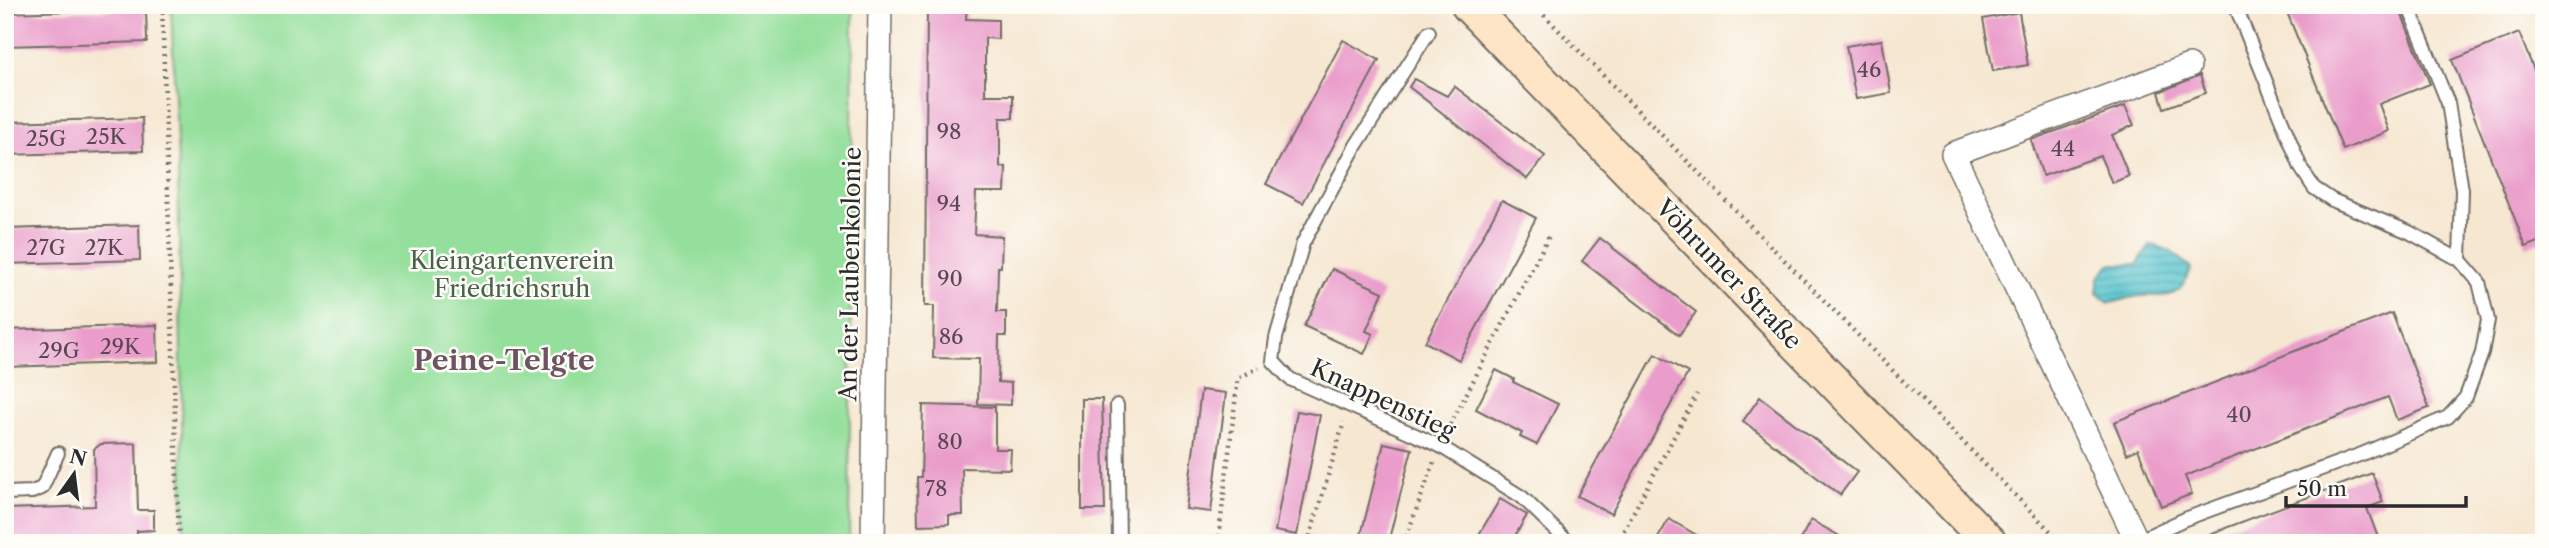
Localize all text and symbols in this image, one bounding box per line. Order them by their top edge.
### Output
house number: 46 [1857,57,1881,82]
house number: 98 [937,119,961,144]
house number: 25K [86,124,127,149]
house number: 25G [26,126,66,151]
house number: 44 [2051,136,2075,161]
street label: An der Laubenkolonie [833,146,867,403]
house number: 94 [937,191,961,216]
street label: Vöhrumer Straße [1649,192,1808,355]
house number: 27G [26,235,66,260]
house number: 27K [85,235,124,260]
park label: Kleingartenverein Friedrichsruh [410,246,614,303]
house number: 90 [937,266,963,291]
house number: 86 [939,324,963,349]
house number: 29K [100,334,141,359]
house number: 29G [38,338,80,363]
district label: Peine-Telgte [413,343,595,377]
street label: Knappenstieg [1306,353,1460,445]
house number: 40 [2226,402,2252,427]
house number: 80 [937,429,963,454]
north arrow [38,440,108,510]
text: N [67,445,89,471]
scale bar [2286,464,2467,508]
house number: 78 [925,476,947,501]
text: 50 m [2297,476,2347,501]

